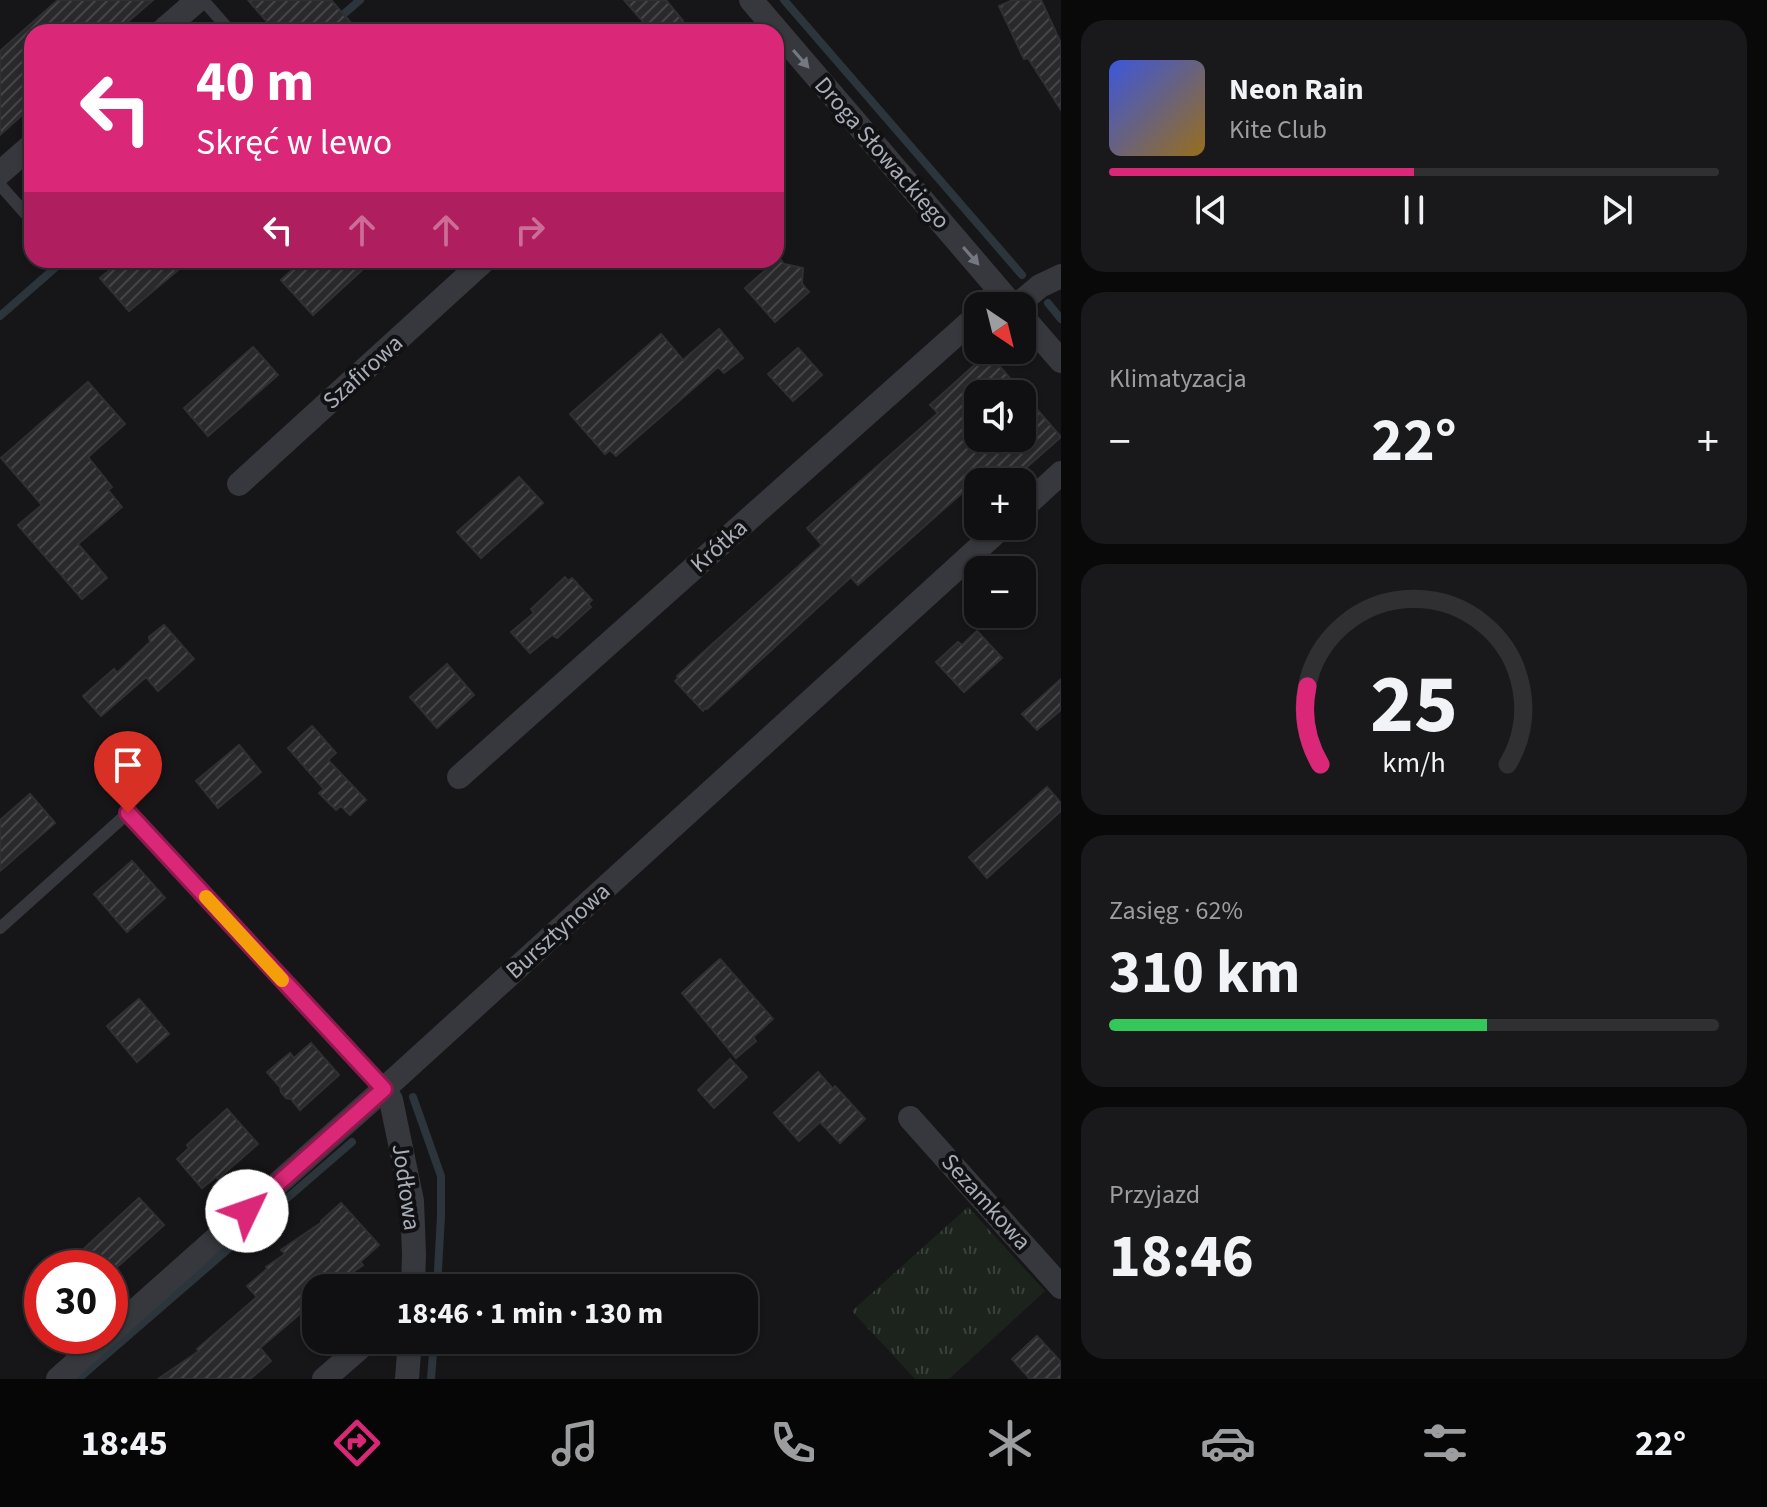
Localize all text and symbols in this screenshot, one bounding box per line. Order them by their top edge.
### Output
text: 40 m [196,43,314,122]
one-way arrow [792,49,809,69]
icon: left [64,56,168,160]
text: Neon Rain [1229,68,1364,111]
street label: Droga Słowackiego [806,69,958,237]
text: Kite Club [1229,111,1327,148]
text: Skręć w lewo [196,117,392,168]
icon: previous [1189,188,1233,232]
icon: pause [1392,188,1436,232]
icon: next [1595,188,1639,232]
icon: left [256,208,300,252]
icon: ahead [340,208,384,252]
icon: ahead [424,208,468,252]
icon: right [508,208,552,252]
one-way arrow [962,246,979,266]
north arrow [964,292,1036,364]
map controls [964,292,1036,628]
street label: Szafirowa [315,326,411,418]
text: Klimatyzacja [1109,360,1247,397]
button: sound [964,380,1036,452]
text: 22° [1371,399,1457,484]
text: − [1109,411,1131,474]
text: + [1697,411,1719,474]
button: + [964,468,1036,540]
street label: Krótka [683,511,755,581]
button: − [964,556,1036,628]
text: 25 [1370,646,1458,764]
pin [94,731,162,813]
icon: arrive [106,743,150,787]
text: km/h [1382,744,1446,784]
street label: Bursztynowa [498,874,618,988]
text: Zasięg · 62% [1109,892,1243,929]
text: 310 km [1109,931,1300,1016]
street label: Jodłowa [383,1141,429,1233]
street label: Sezamkowa [933,1146,1039,1258]
position arrow [205,1169,289,1253]
text: Przyjazd [1109,1176,1200,1213]
text: 18:46 [1109,1215,1254,1300]
speed limit sign: 30 [24,1250,128,1354]
text: 18:46 · 1 min · 130 m [397,1292,663,1335]
icon: directions [329,1415,385,1471]
icon: music [547,1415,603,1471]
icon: phone [765,1415,821,1471]
icon: climate [982,1415,1038,1471]
icon: car [1200,1415,1256,1471]
icon: filters [1417,1415,1473,1471]
text: 18:45 [81,1418,168,1469]
text: 22° [1635,1418,1686,1469]

